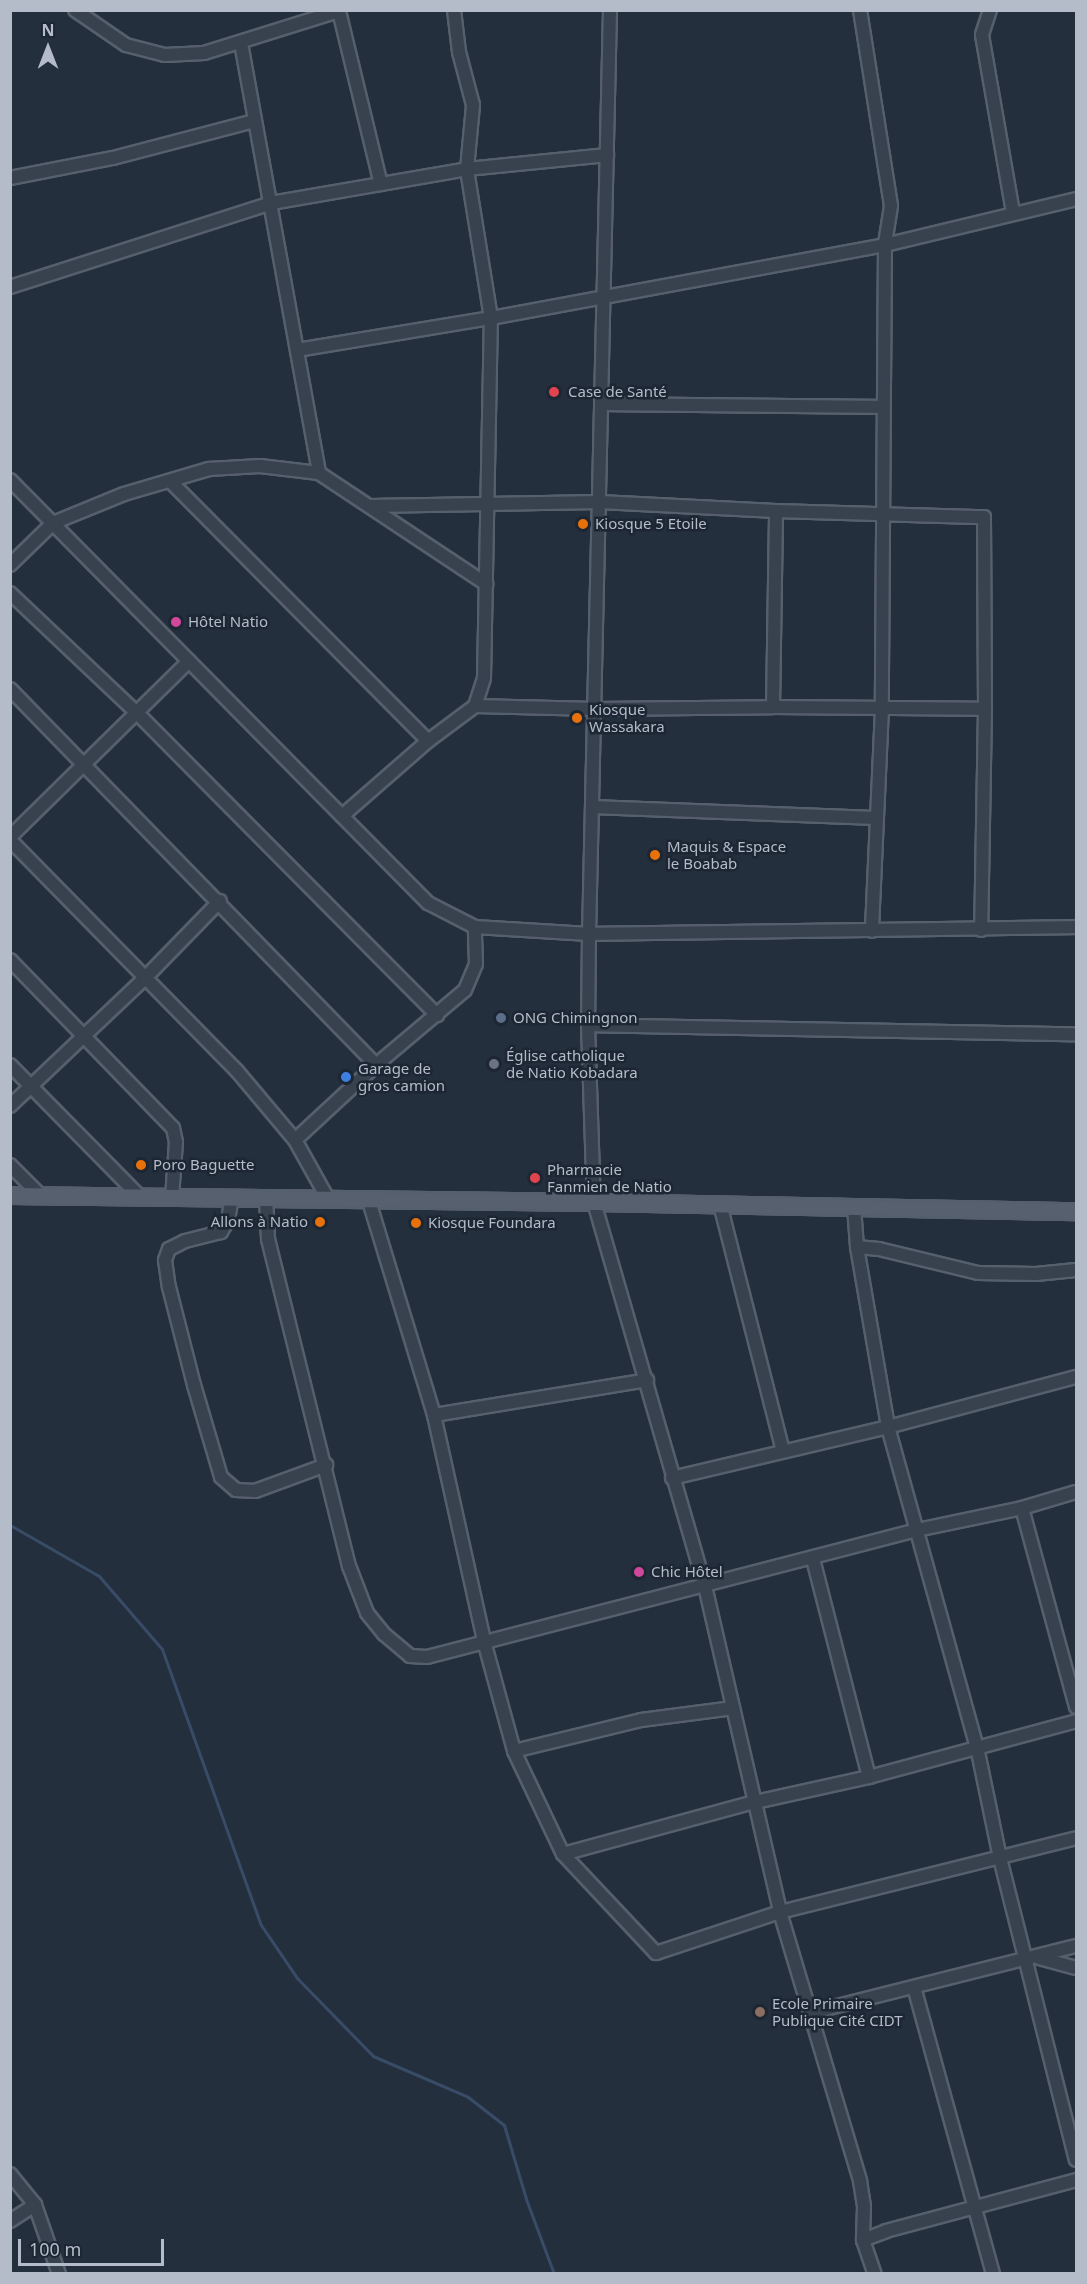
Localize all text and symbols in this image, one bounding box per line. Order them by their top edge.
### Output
north arrow [18,18,78,78]
text: N [41,19,55,41]
marker: Case de Santé [545,383,563,401]
place label: Case de Santé [568,383,667,401]
place label: Kiosque 5 Etoile [595,515,707,533]
marker: Kiosque 5 Etoile [576,517,590,531]
place label: Hôtel Natio [188,613,268,631]
marker: Hôtel Natio [169,615,183,629]
place label: Kiosque Wassakara [589,700,665,735]
marker: Kiosque Wassakara [570,711,584,725]
place label: Maquis & Espace le Boabab [667,837,786,872]
marker: Maquis & Espace le Boabab [648,848,662,862]
place label: ONG Chimingnon [513,1009,638,1027]
marker: ONG Chimingnon [494,1011,508,1025]
place label: Église catholique de Natio Kobadara [506,1046,638,1081]
marker: Église catholique de Natio Kobadara [487,1057,501,1071]
place label: Garage de gros camion [358,1059,445,1094]
marker: Garage de gros camion [339,1070,353,1084]
place label: Poro Baguette [153,1156,254,1174]
marker: Poro Baguette [134,1158,148,1172]
place label: Pharmacie Fanmien de Natio [547,1160,672,1195]
marker: Pharmacie Fanmien de Natio [528,1171,542,1185]
place label: Allons à Natio [211,1213,308,1231]
place label: Kiosque Foundara [428,1214,556,1232]
marker: Allons à Natio [313,1215,327,1229]
marker: Kiosque Foundara [409,1216,423,1230]
place label: Chic Hôtel [651,1563,723,1581]
marker: Chic Hôtel [632,1565,646,1579]
place label: Ecole Primaire Publique Cité CIDT [772,1994,903,2029]
marker: Ecole Primaire Publique Cité CIDT [753,2005,767,2019]
scale bar [21,2227,166,2265]
text: 100 m [29,2237,81,2261]

